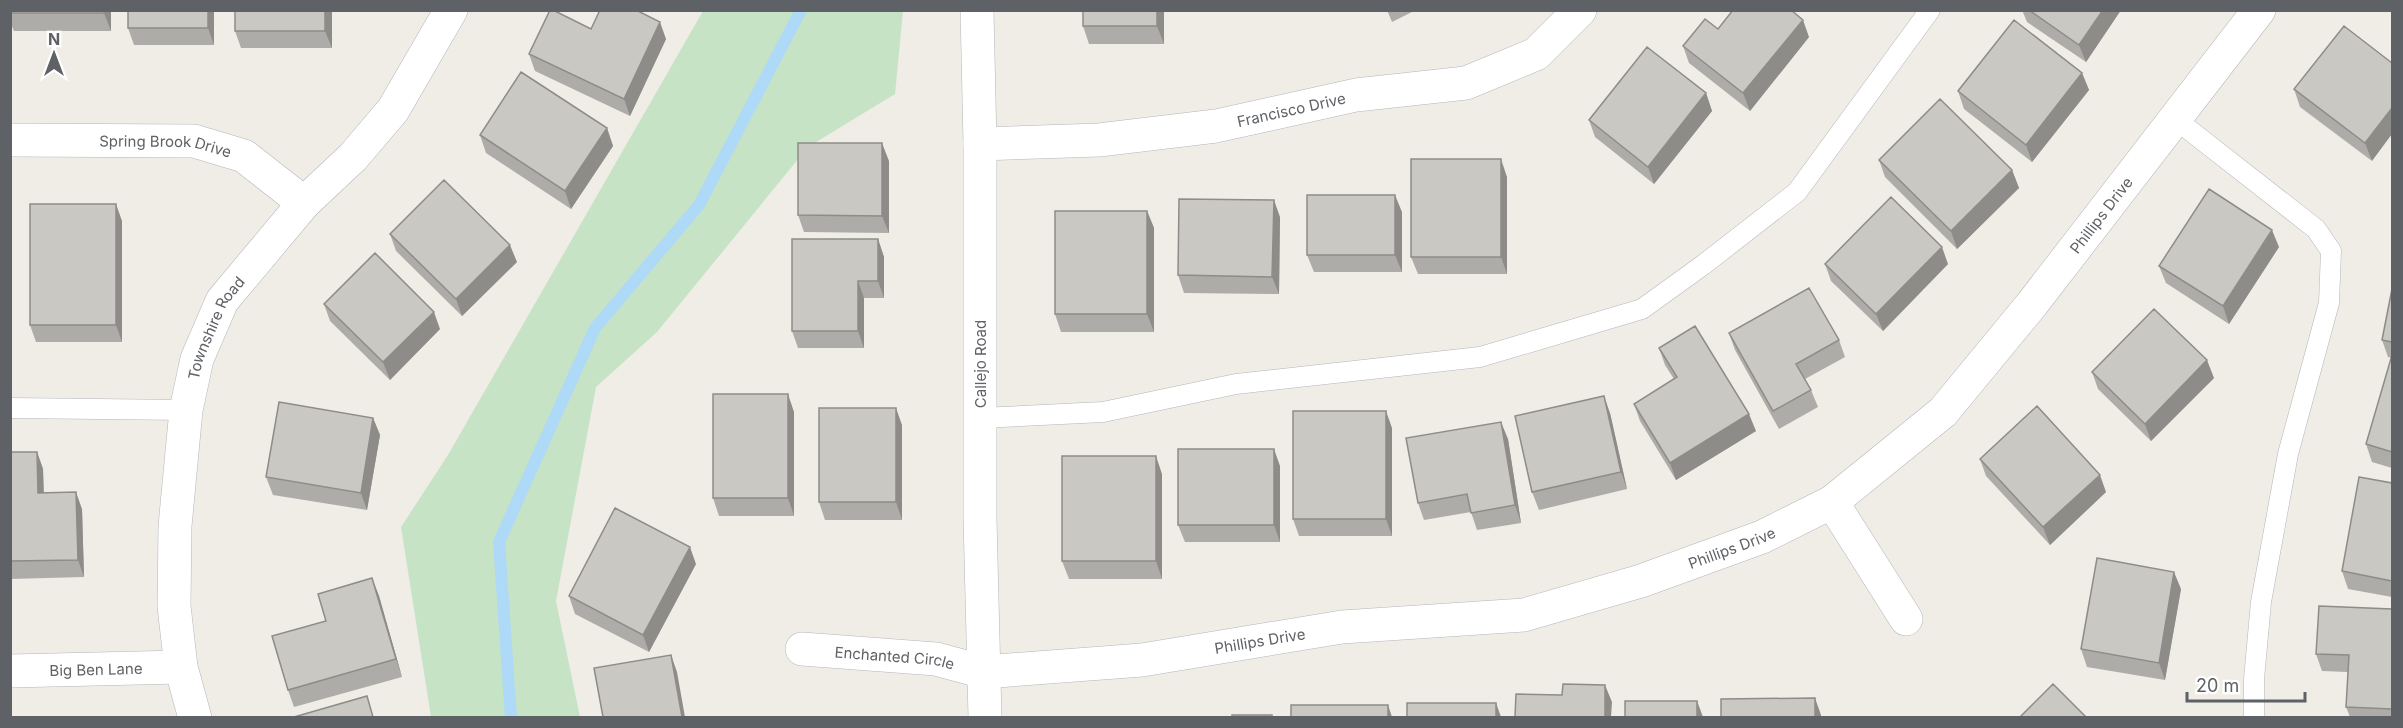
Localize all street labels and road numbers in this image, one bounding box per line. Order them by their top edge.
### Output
street label: Francisco Drive [1235,88,1347,131]
street label: Spring Brook Drive [99,131,234,161]
street label: Phillips Drive [2065,173,2136,257]
street label: Townshire Road [183,272,248,381]
street label: Callejo Road [971,320,990,408]
street label: Phillips Drive [1685,522,1778,573]
street label: Phillips Drive [1213,624,1307,657]
street label: Enchanted Circle [834,642,957,673]
street label: Big Ben Lane [49,658,143,680]

